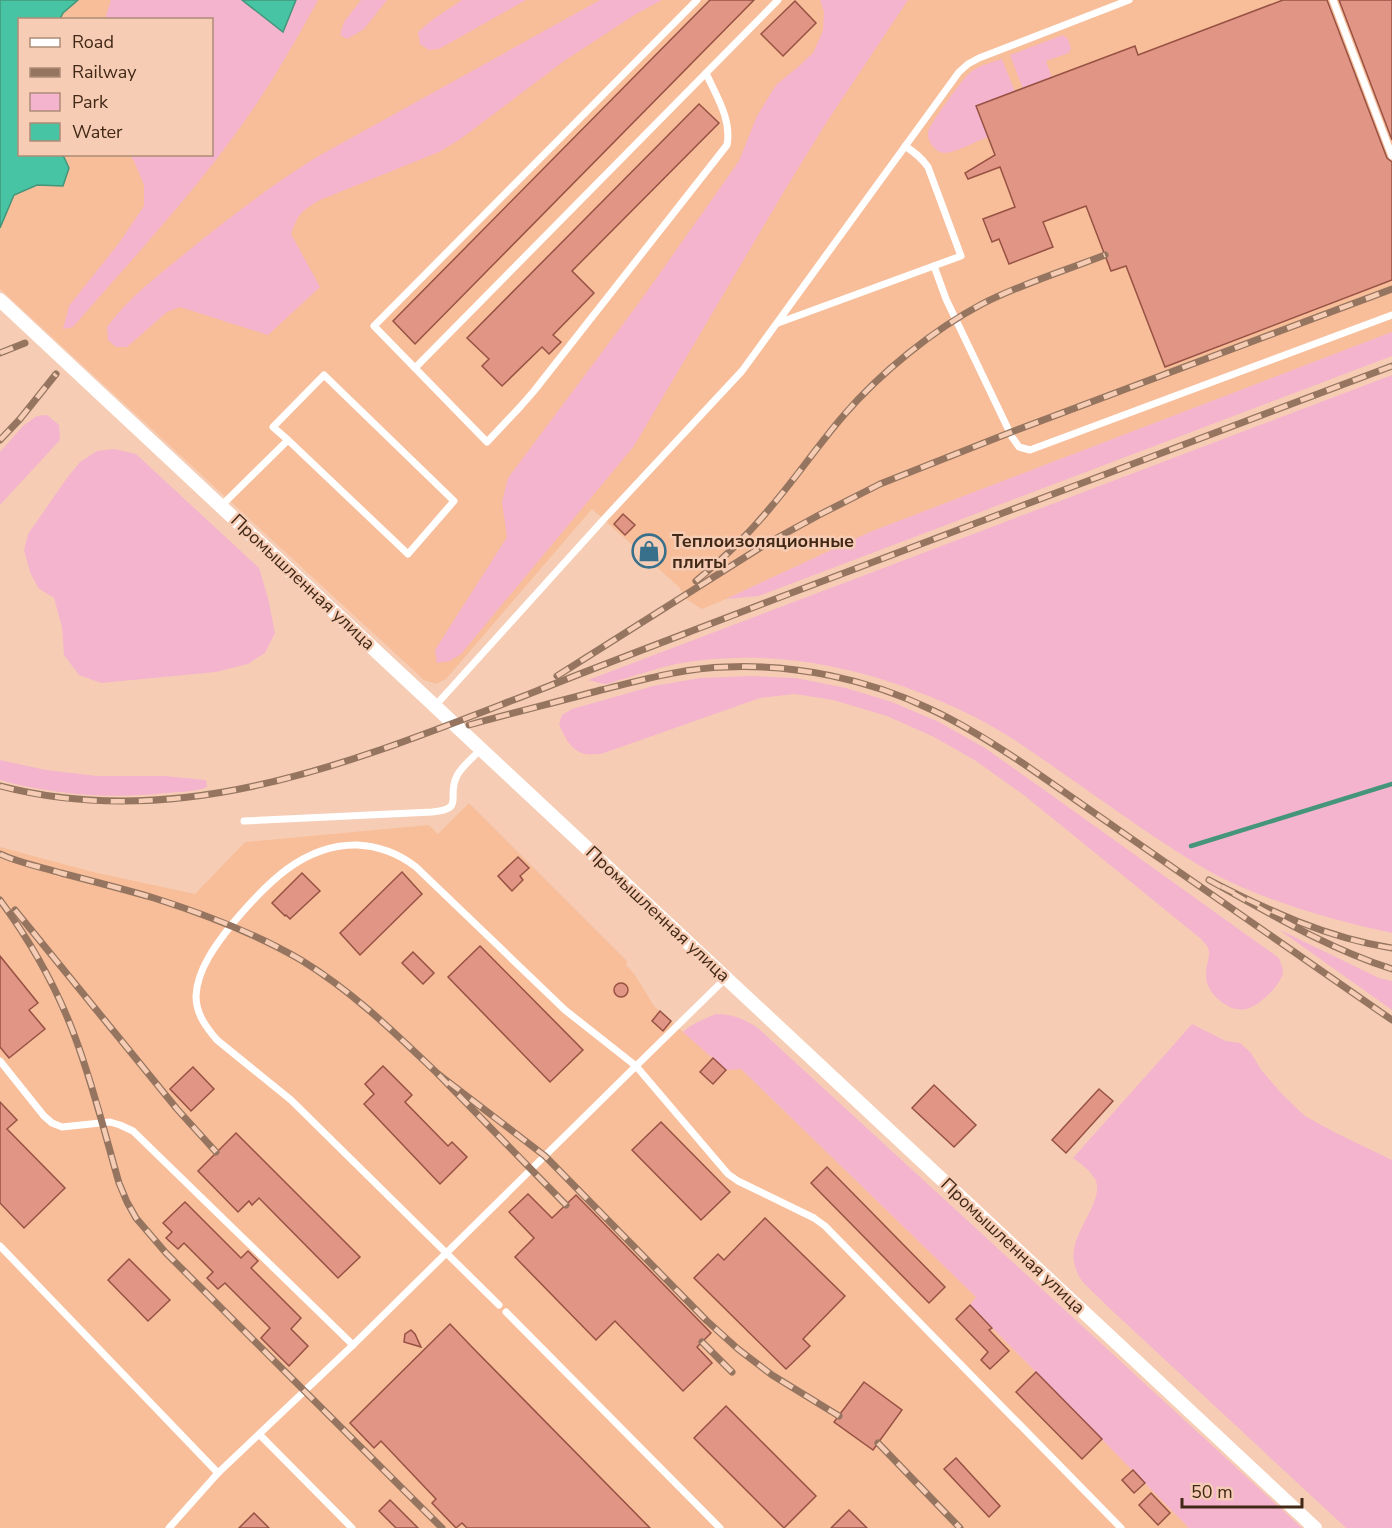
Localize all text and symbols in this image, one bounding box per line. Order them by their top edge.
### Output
legend [18,18,213,156]
text: Road [72,30,114,54]
text: Railway [72,60,137,84]
text: Park [72,90,109,114]
text: Water [72,120,123,144]
street label: Промышленная улица [226,509,380,655]
place label: Теплоизоляционные плиты [672,529,854,574]
shop icon: Теплоизоляционные плиты [631,533,667,569]
street label: Промышленная улица [581,841,735,987]
street label: Промышленная улица [936,1173,1090,1319]
scale bar [1182,1471,1302,1509]
text: 50 m [1191,1480,1233,1504]

